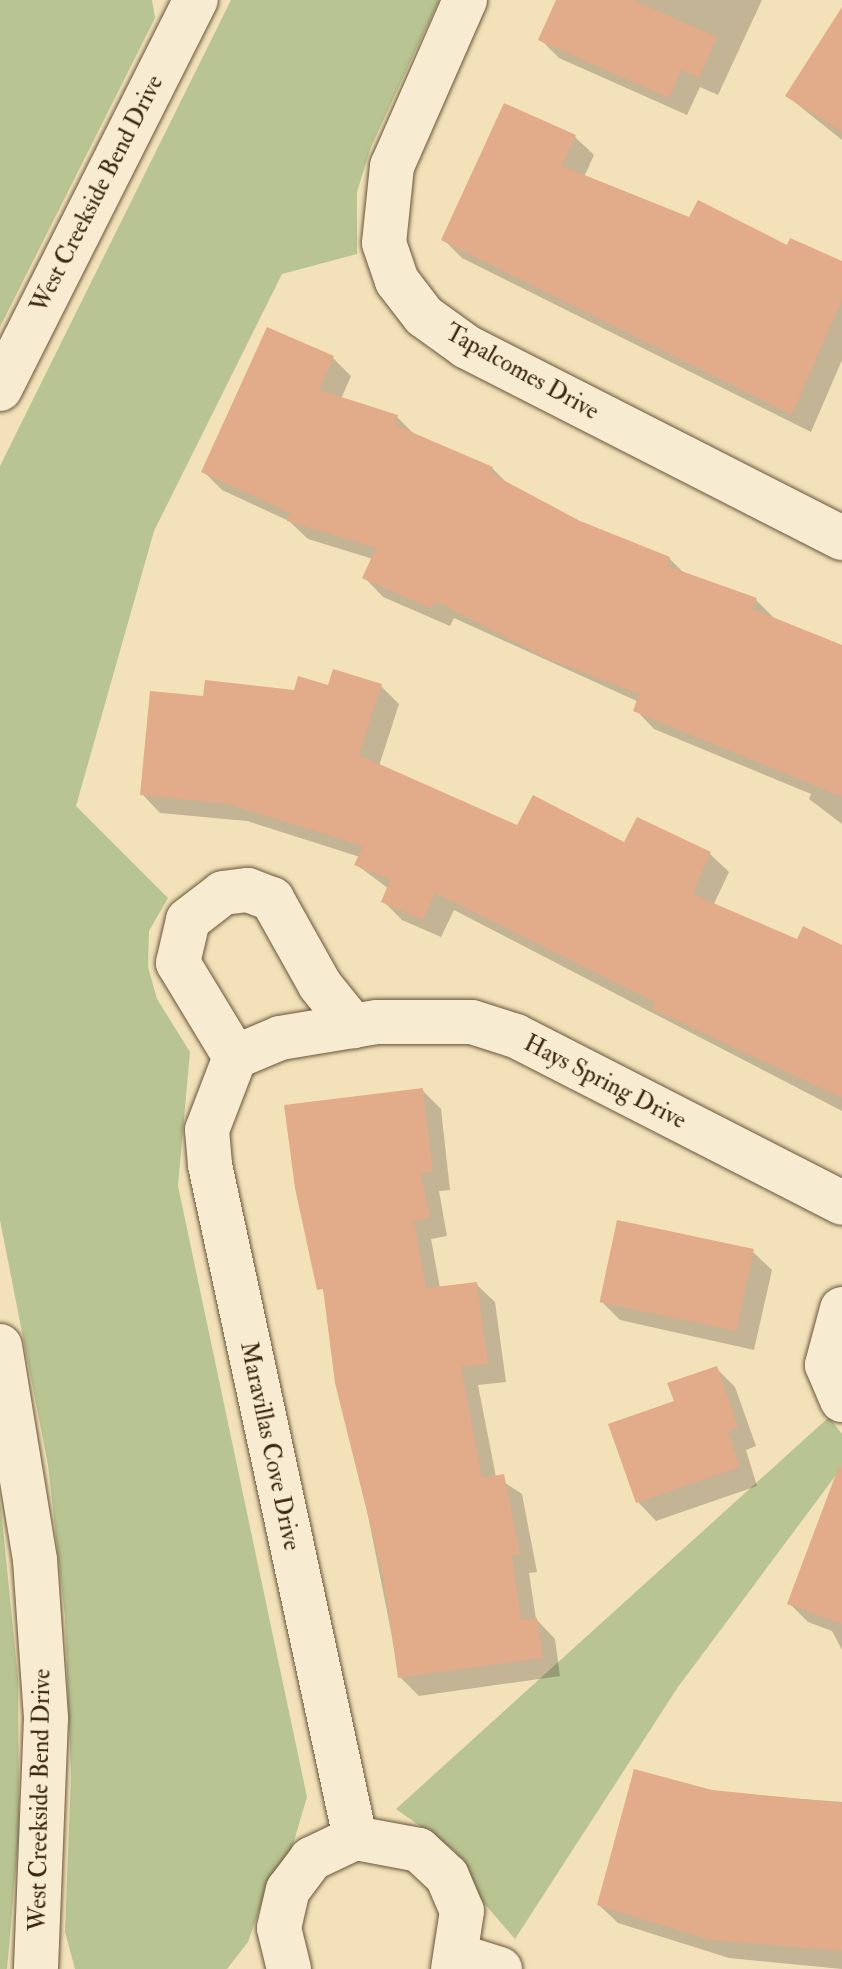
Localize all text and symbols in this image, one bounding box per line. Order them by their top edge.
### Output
street label: West Creekside Bend Drive [25,71,169,317]
street label: Tapalcomes Drive [440,318,604,426]
street label: Hays Spring Drive [519,1029,691,1135]
street label: Maravillas Cove Drive [234,1339,306,1553]
street label: West Creekside Bend Drive [23,1669,57,1931]

